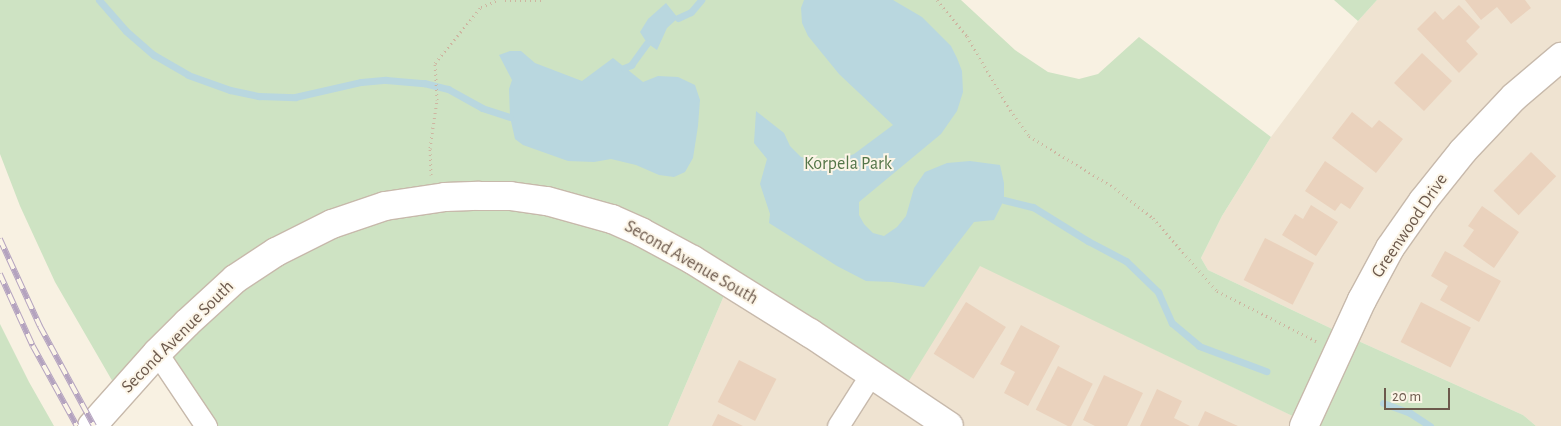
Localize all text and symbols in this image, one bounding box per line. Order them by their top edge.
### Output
park label: Korpela Park [804,153,892,175]
street label: Greenwood Drive [1367,170,1453,282]
street label: Second Avenue South [621,216,761,310]
street label: Second Avenue South [117,276,239,398]
scale bar [1386,378,1452,410]
text: 20 m [1392,389,1421,404]

